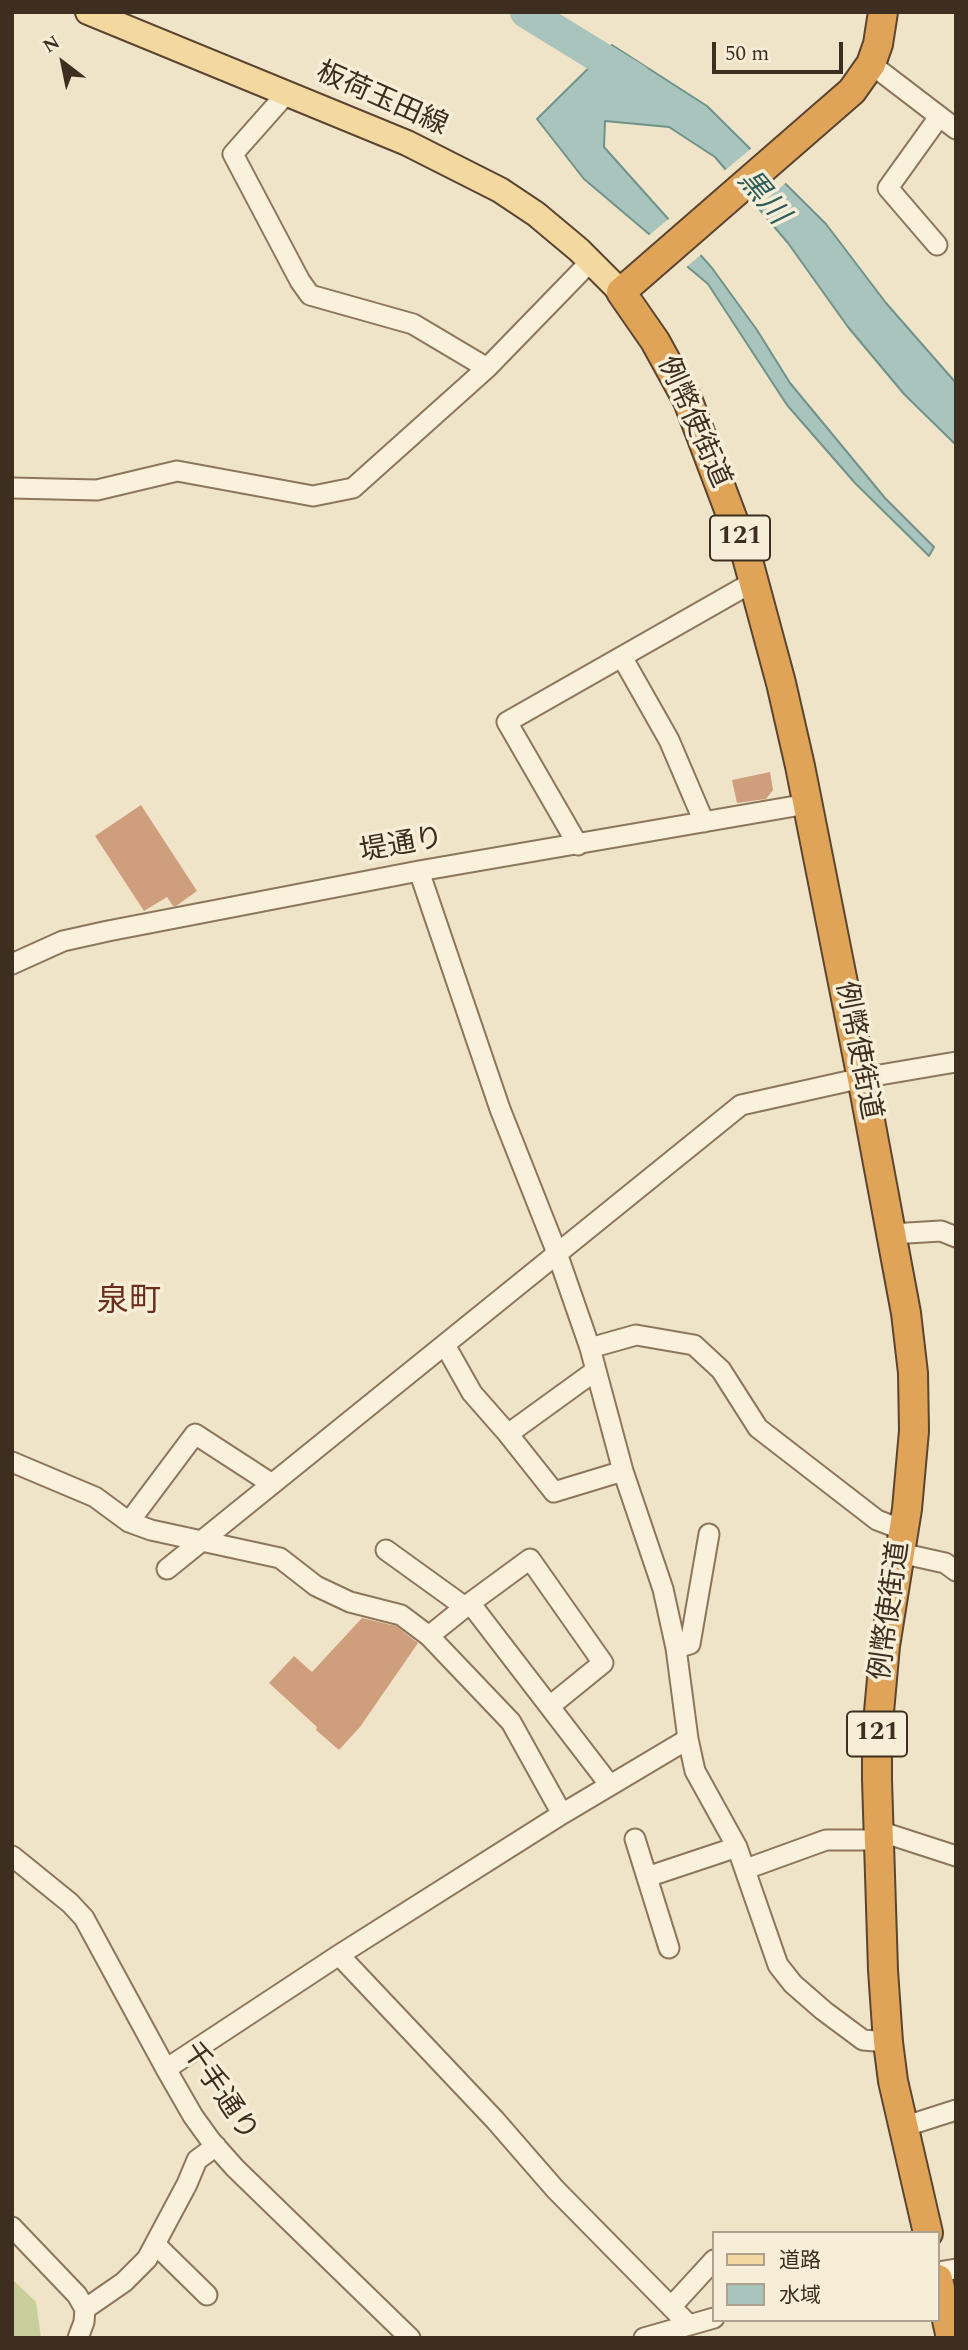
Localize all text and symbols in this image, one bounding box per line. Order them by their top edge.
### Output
north arrow [28,28,98,98]
text: N [37,28,66,61]
scale bar [716,28,847,72]
text: 50 m [725,38,769,70]
street label: 板荷玉田線 [310,57,452,145]
water label: 黒川 [728,164,794,234]
street label: 例幣使街道 [648,352,736,494]
road number: 121 [710,516,770,560]
street label: 堤通り [358,823,446,871]
street label: 例幣使街道 [826,979,886,1123]
district label: 泉町 [97,1285,161,1323]
street label: 例幣使街道 [866,1539,918,1683]
road number: 121 [847,1712,907,1756]
street label: 千手通り [173,2037,263,2149]
legend [712,2231,940,2322]
text: 道路 [779,2245,821,2277]
text: 水域 [779,2280,821,2312]

